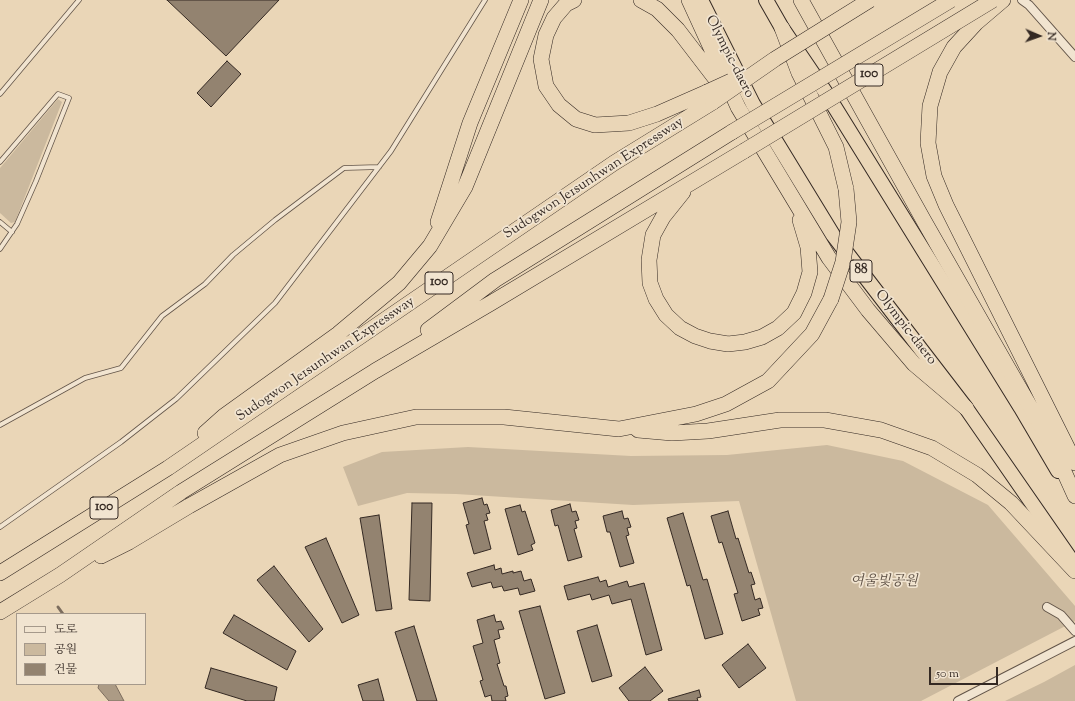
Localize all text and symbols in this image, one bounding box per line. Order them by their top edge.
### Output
street label: Olympic-daero [701,13,757,101]
north arrow [1019,16,1059,56]
text: N [1043,32,1059,41]
road number: 100 [855,64,883,86]
street label: Sudogwon Je1sunhwan Expressway [501,114,687,244]
road number: 88 [850,260,872,282]
road number: 100 [425,272,453,294]
street label: Olympic-daero [871,287,939,369]
street label: Sudogwon Je1sunhwan Expressway [234,294,418,426]
road number: 100 [90,497,118,519]
park label: 여울빛공원 [850,575,918,591]
legend [16,613,146,685]
text: 도로 [54,621,77,639]
text: 공원 [54,641,77,659]
scale bar [931,659,1000,685]
text: 건물 [54,661,77,679]
text: 50 m [936,665,959,683]

